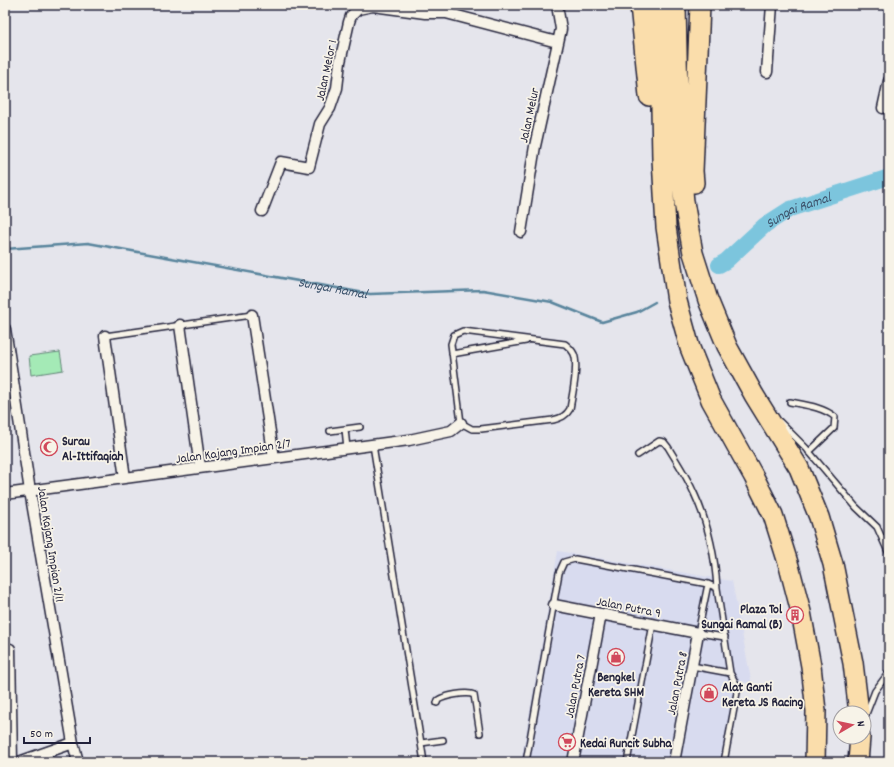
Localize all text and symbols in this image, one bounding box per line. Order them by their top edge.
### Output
street label: Jalan Melor 1 [312,38,343,103]
street label: Jalan Melur [515,86,546,145]
water label: Sungai Ramal [762,188,835,234]
water label: Sungai Ramal [296,273,370,306]
place label: Surau Al-Ittifaqiah [62,433,124,467]
street label: Jalan Kajang Impian 2/7 [175,435,292,470]
mosque icon: Surau Al-Ittifaqiah [39,437,59,457]
street label: Jalan Kajang Impian 2/11 [31,485,68,604]
street label: Jalan Putra 9 [595,593,662,624]
place label: Plaza Tol Sungai Ramal (B) [701,601,783,635]
building icon: Plaza Tol Sungai Ramal (B) [785,605,805,625]
shop icon: Bengkel Kereta SHM [606,647,626,667]
street label: Jalan Putra 8 [663,650,694,717]
street label: Jalan Putra 7 [561,653,592,720]
place label: Bengkel Kereta SHM [588,669,644,703]
place label: Alat Ganti Kereta JS Racing [722,679,804,713]
shop icon: Alat Ganti Kereta JS Racing [699,683,719,703]
north arrow [832,705,872,745]
scale bar [24,719,90,745]
text: N [852,720,868,728]
text: 50 m [30,726,53,743]
supermarket icon: Kedai Runcit Subha [557,732,577,752]
place label: Kedai Runcit Subha [580,735,673,754]

